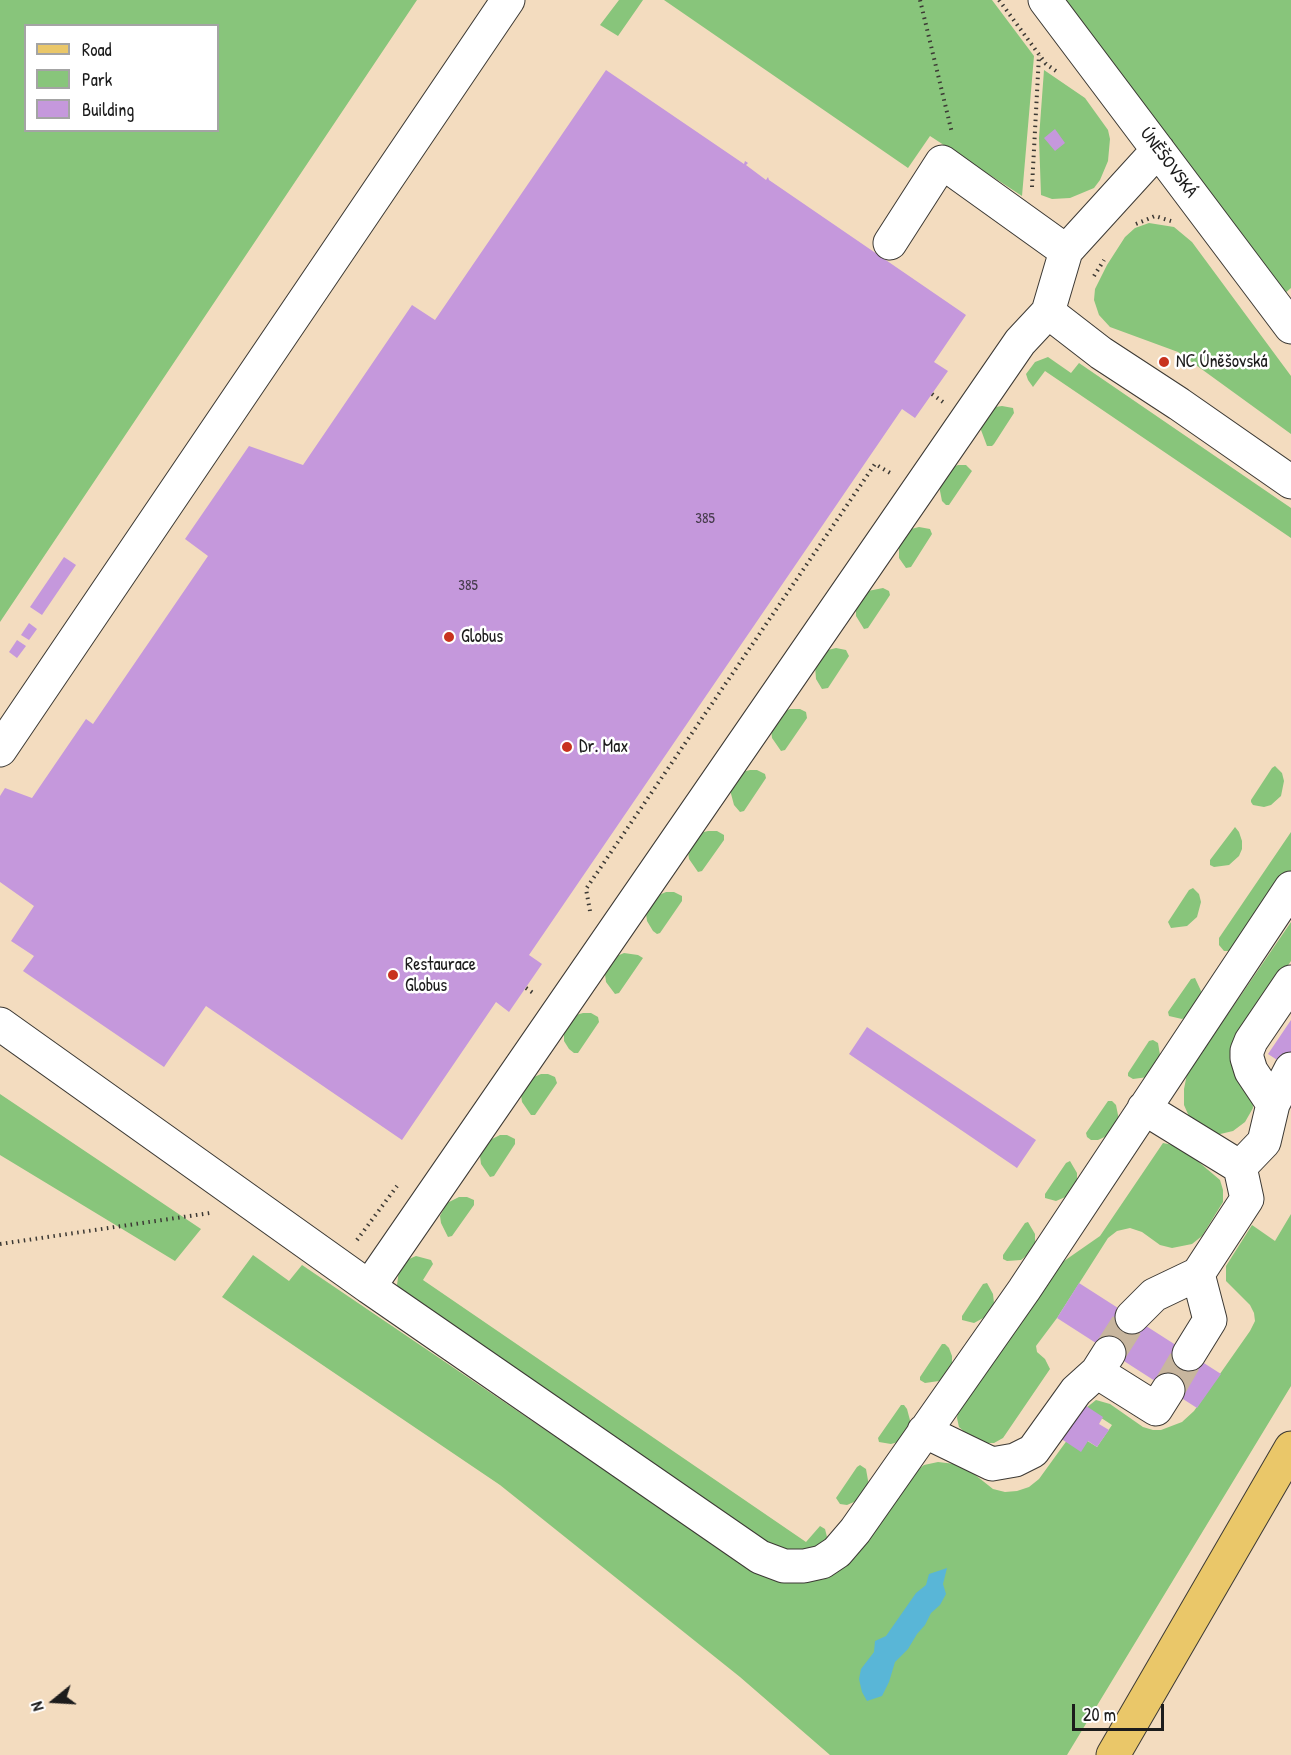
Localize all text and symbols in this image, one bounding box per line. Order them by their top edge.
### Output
legend [24,24,219,132]
text: Road [82,37,112,62]
text: Park [82,67,112,92]
text: Building [82,97,134,122]
street label: ÚNĚŠOVSKÁ [1135,124,1201,202]
place label: NC Úněšovská [1176,351,1268,373]
marker: NC Úněšovská [1157,355,1171,369]
house number: 385 [695,510,715,528]
house number: 385 [458,577,478,595]
place label: Globus [461,626,503,648]
marker: Globus [442,630,456,644]
place label: Dr. Max [579,736,628,758]
marker: Dr. Max [560,740,574,754]
place label: Restaurace Globus [405,954,476,996]
marker: Restaurace Globus [386,968,400,982]
north arrow [24,1671,84,1731]
scale bar [1075,1692,1166,1730]
text: N [25,1699,49,1714]
text: 20 m [1083,1702,1116,1727]

